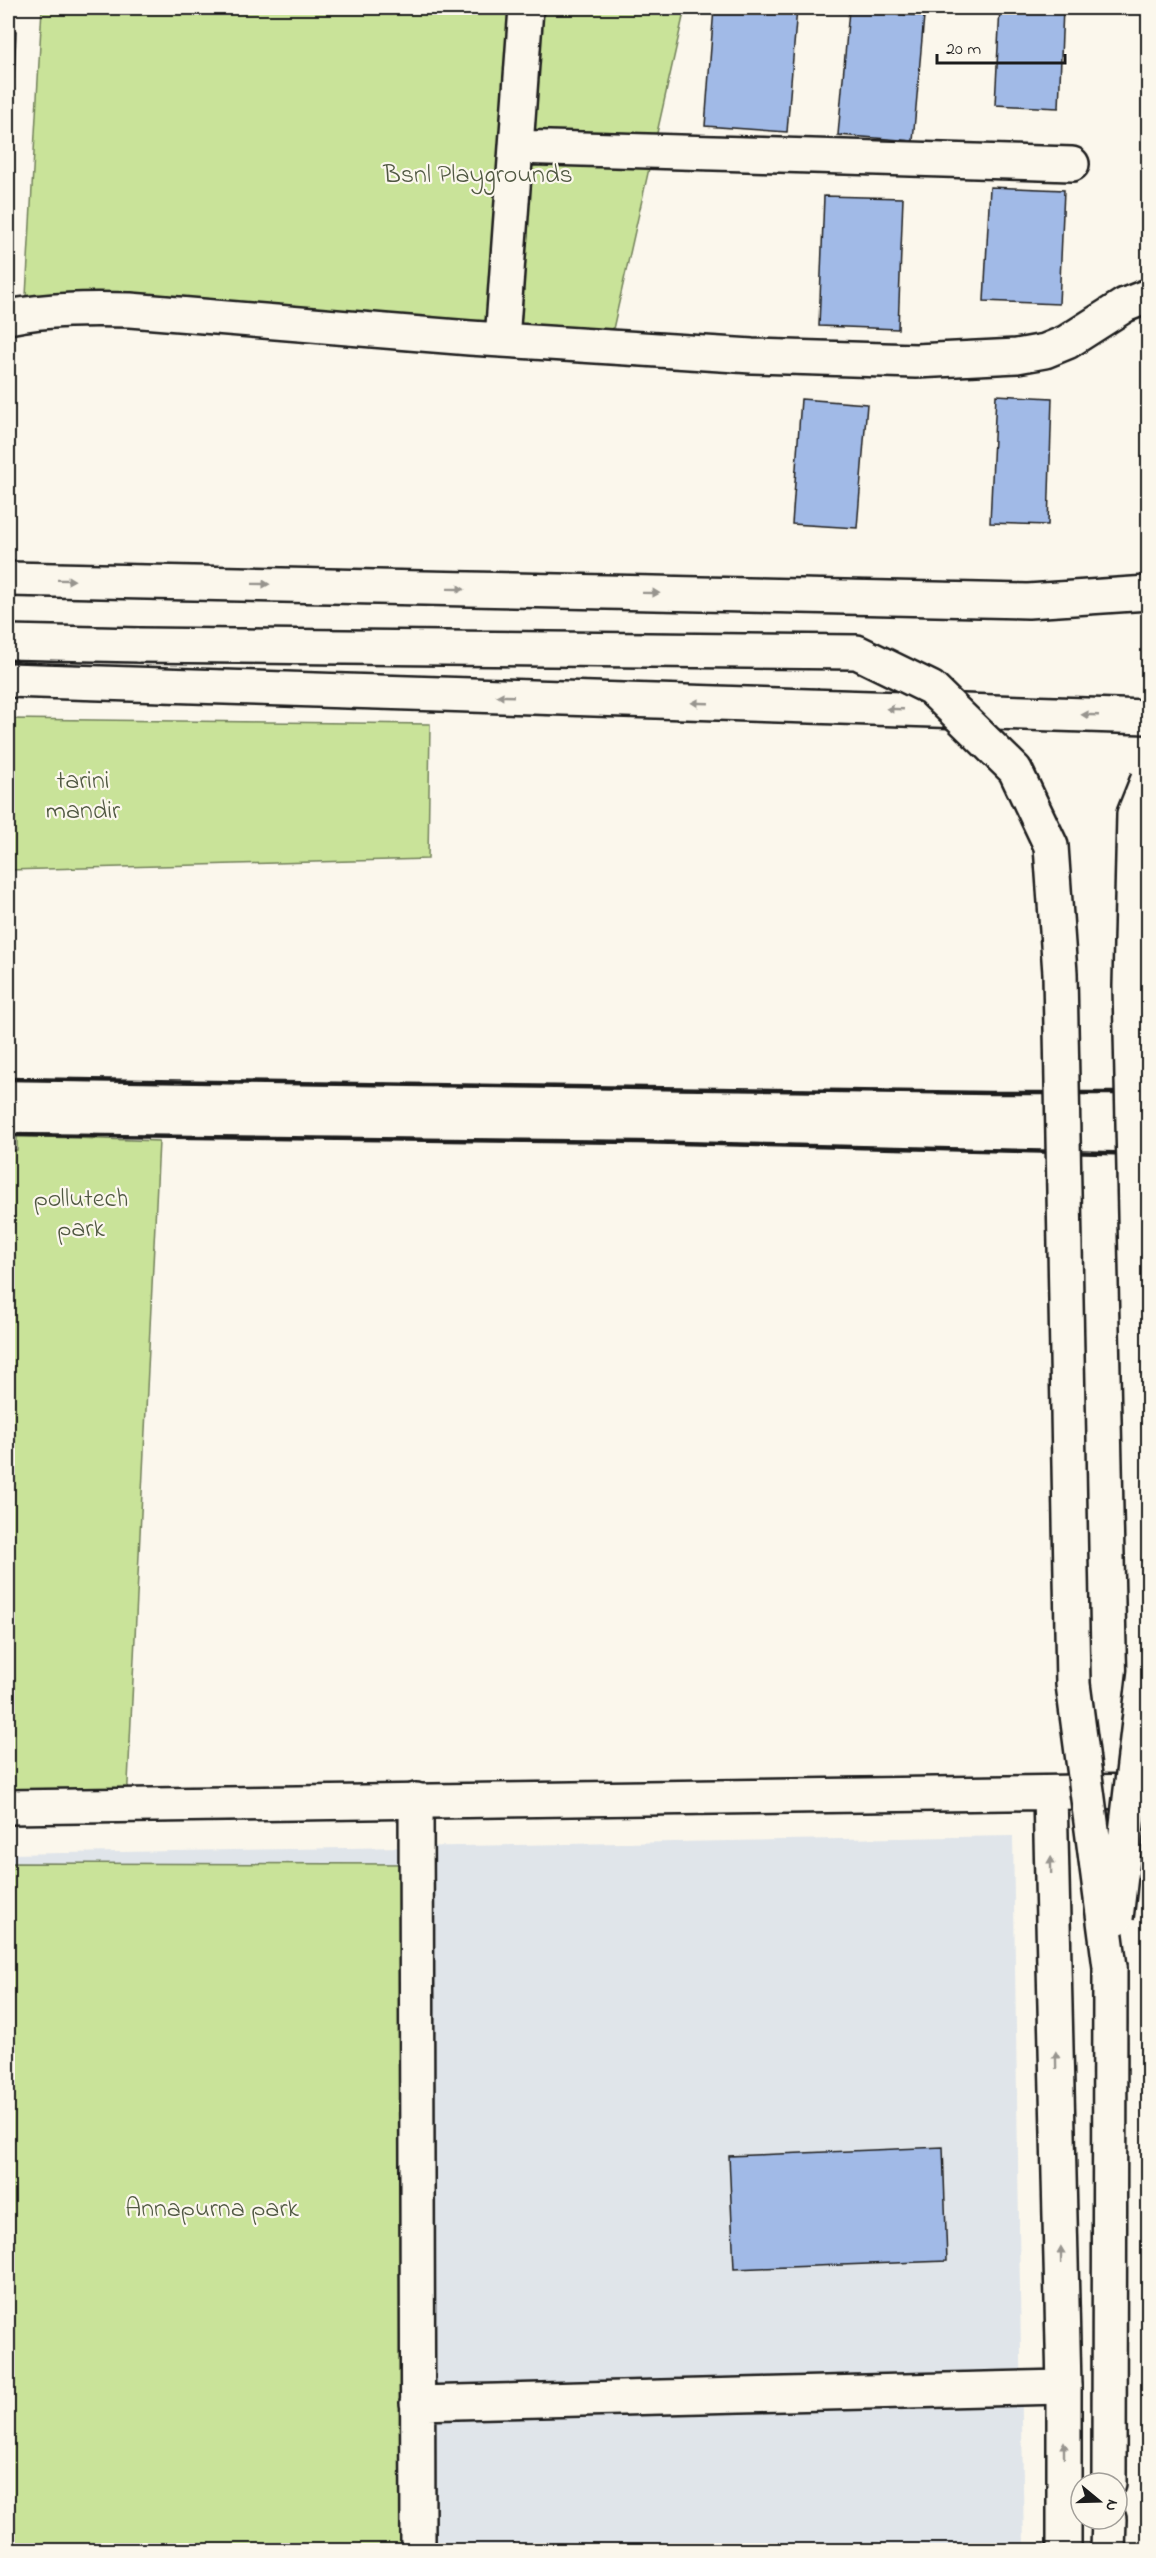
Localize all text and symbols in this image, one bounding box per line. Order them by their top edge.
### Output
scale bar [937,27,1064,65]
text: 20 m [946,37,981,63]
park label: Bsnl Playgrounds [382,157,573,195]
one-way arrow [56,575,75,585]
one-way arrow [251,580,270,589]
one-way arrow [446,584,465,594]
one-way arrow [641,588,660,598]
one-way arrow [496,692,515,701]
one-way arrow [691,698,710,707]
one-way arrow [886,704,905,713]
one-way arrow [1081,710,1100,720]
park label: tarini mandir [46,763,121,831]
park label: pollutech park [34,1181,128,1249]
one-way arrow [1047,1856,1056,1875]
one-way arrow [1051,2051,1061,2070]
park label: Annapurna park [125,2191,299,2229]
one-way arrow [1056,2246,1066,2265]
one-way arrow [1059,2441,1069,2460]
north arrow [1069,2471,1129,2531]
text: N [1098,2496,1124,2514]

